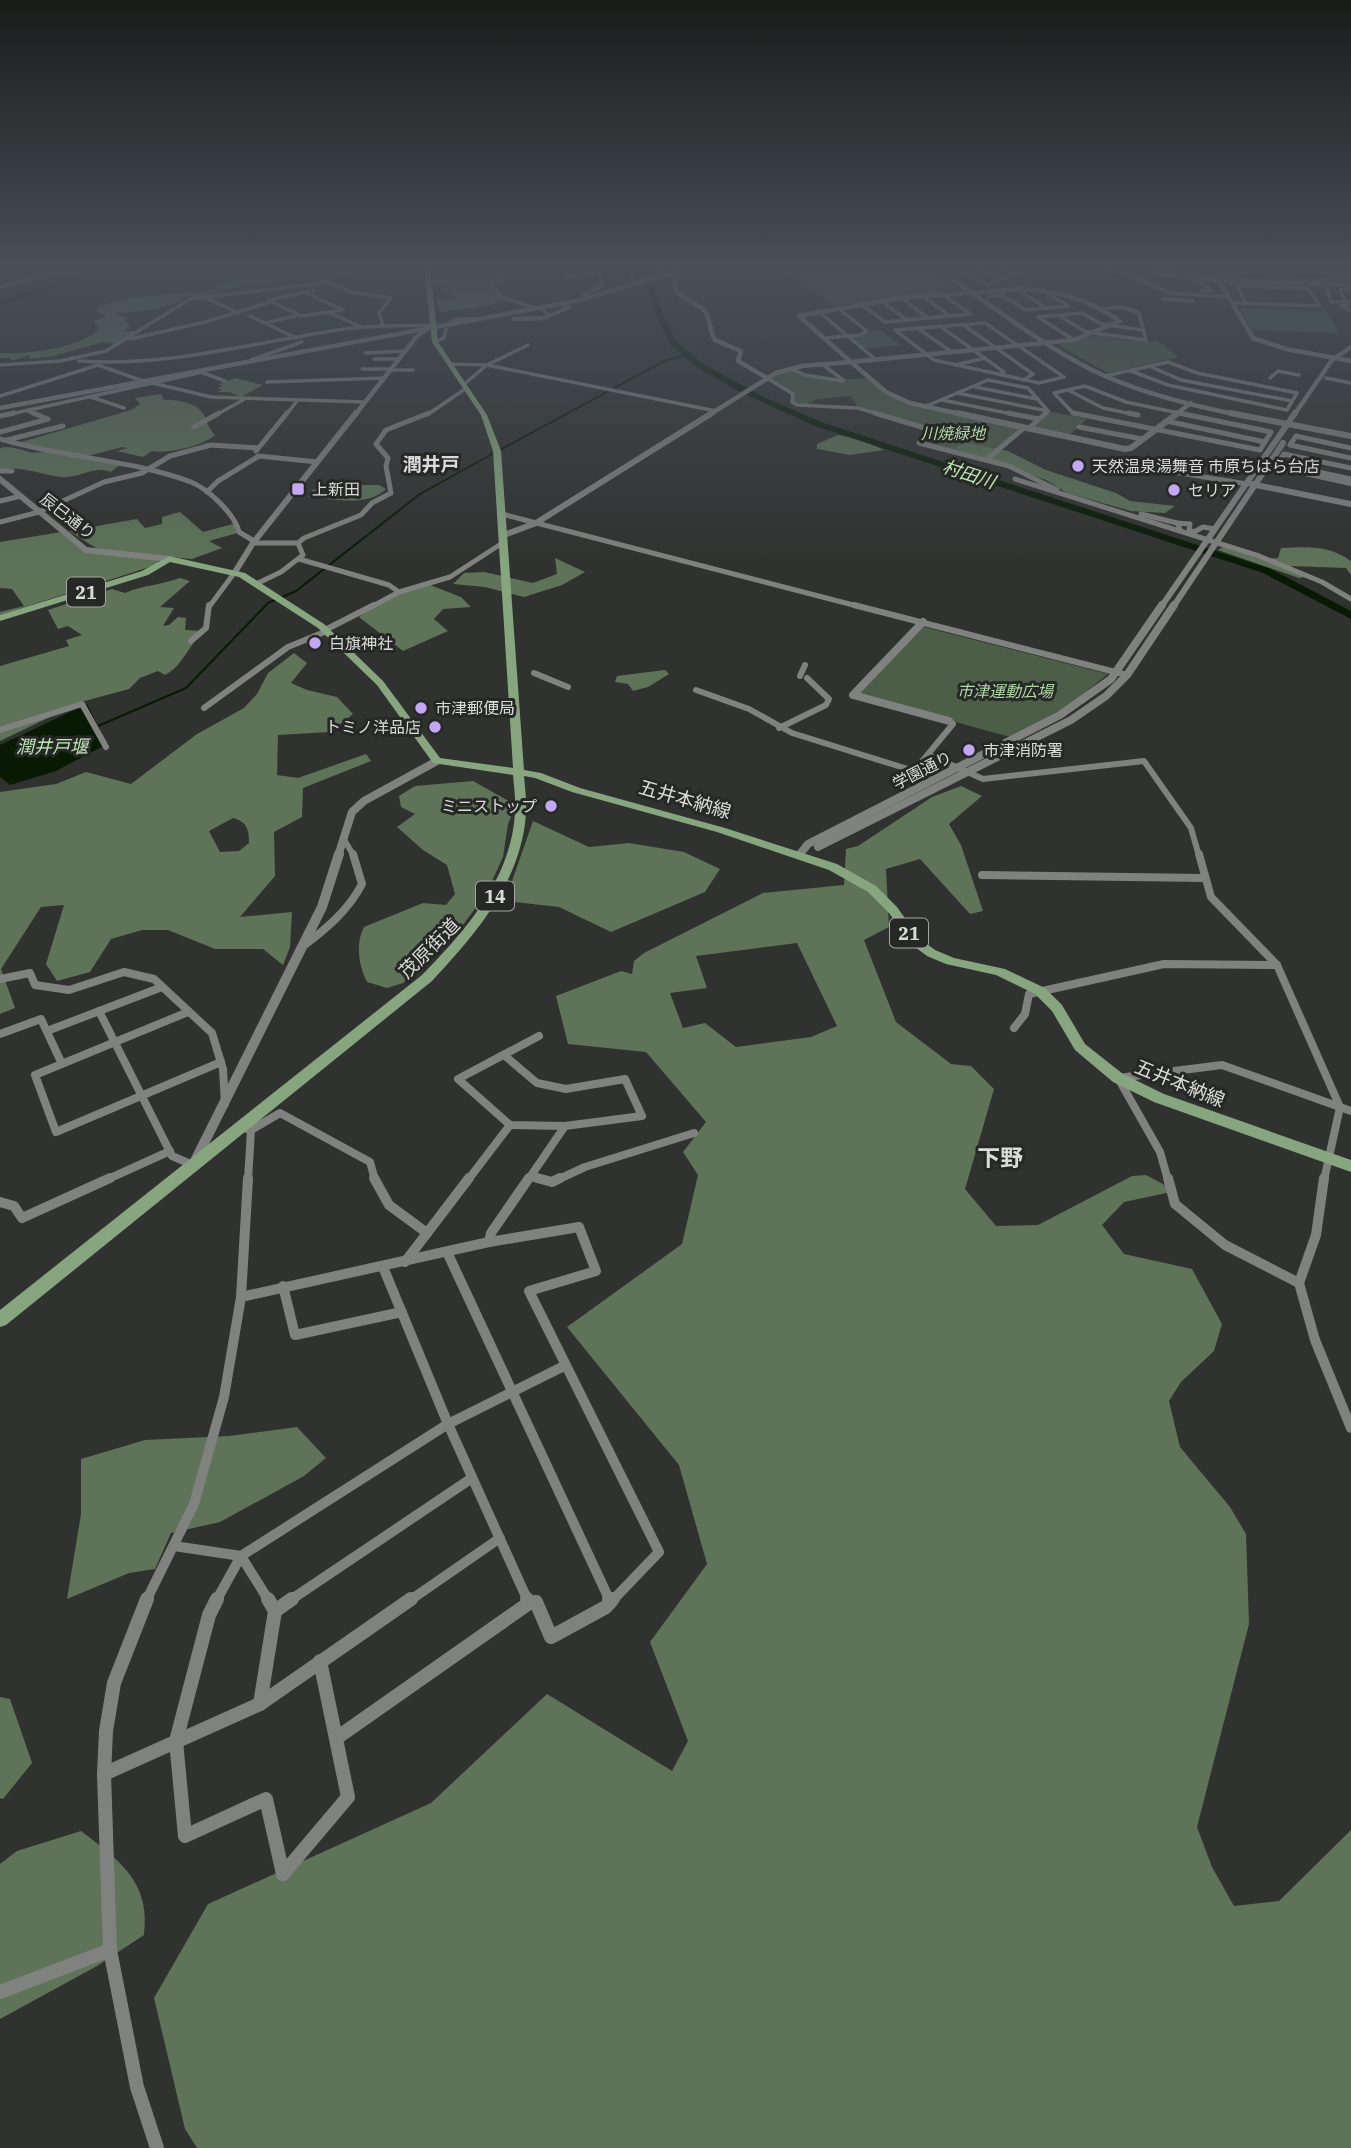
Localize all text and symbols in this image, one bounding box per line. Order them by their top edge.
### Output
park label: 川焼緑地 [921,423,987,443]
district label: 潤井戸 [402,452,460,476]
water label: 村田川 [940,455,1000,494]
place label: 天然温泉湯舞音 市原ちはら台店 [1092,456,1320,476]
marker: 天然温泉湯舞音 市原ちはら台店 [1070,458,1086,474]
place label: 上新田 [312,479,360,499]
place label: セリア [1188,480,1236,500]
marker: 上新田 [290,481,306,497]
marker: セリア [1166,482,1182,498]
street label: 辰巳通り [37,488,99,544]
road number: 21 [67,578,105,606]
place label: 白旗神社 [329,633,393,653]
marker: 白旗神社 [307,635,323,651]
park label: 市津運動広場 [957,681,1055,701]
place label: 市津郵便局 [435,698,515,718]
marker: 市津郵便局 [413,700,429,716]
place label: トミノ洋品店 [325,717,421,737]
marker: トミノ洋品店 [427,719,443,735]
water label: 潤井戸堰 [16,735,91,758]
place label: 市津消防署 [983,740,1063,760]
marker: 市津消防署 [961,742,977,758]
street label: 学園通り [889,747,955,793]
street label: 五井本納線 [636,774,734,824]
place label: ミニストップ [441,796,537,816]
marker: ミニストップ [543,798,559,814]
road number: 14 [476,882,514,911]
street label: 茂原街道 [394,913,464,983]
road number: 21 [890,918,928,948]
street label: 五井本納線 [1131,1054,1229,1112]
district label: 下野 [977,1142,1023,1172]

